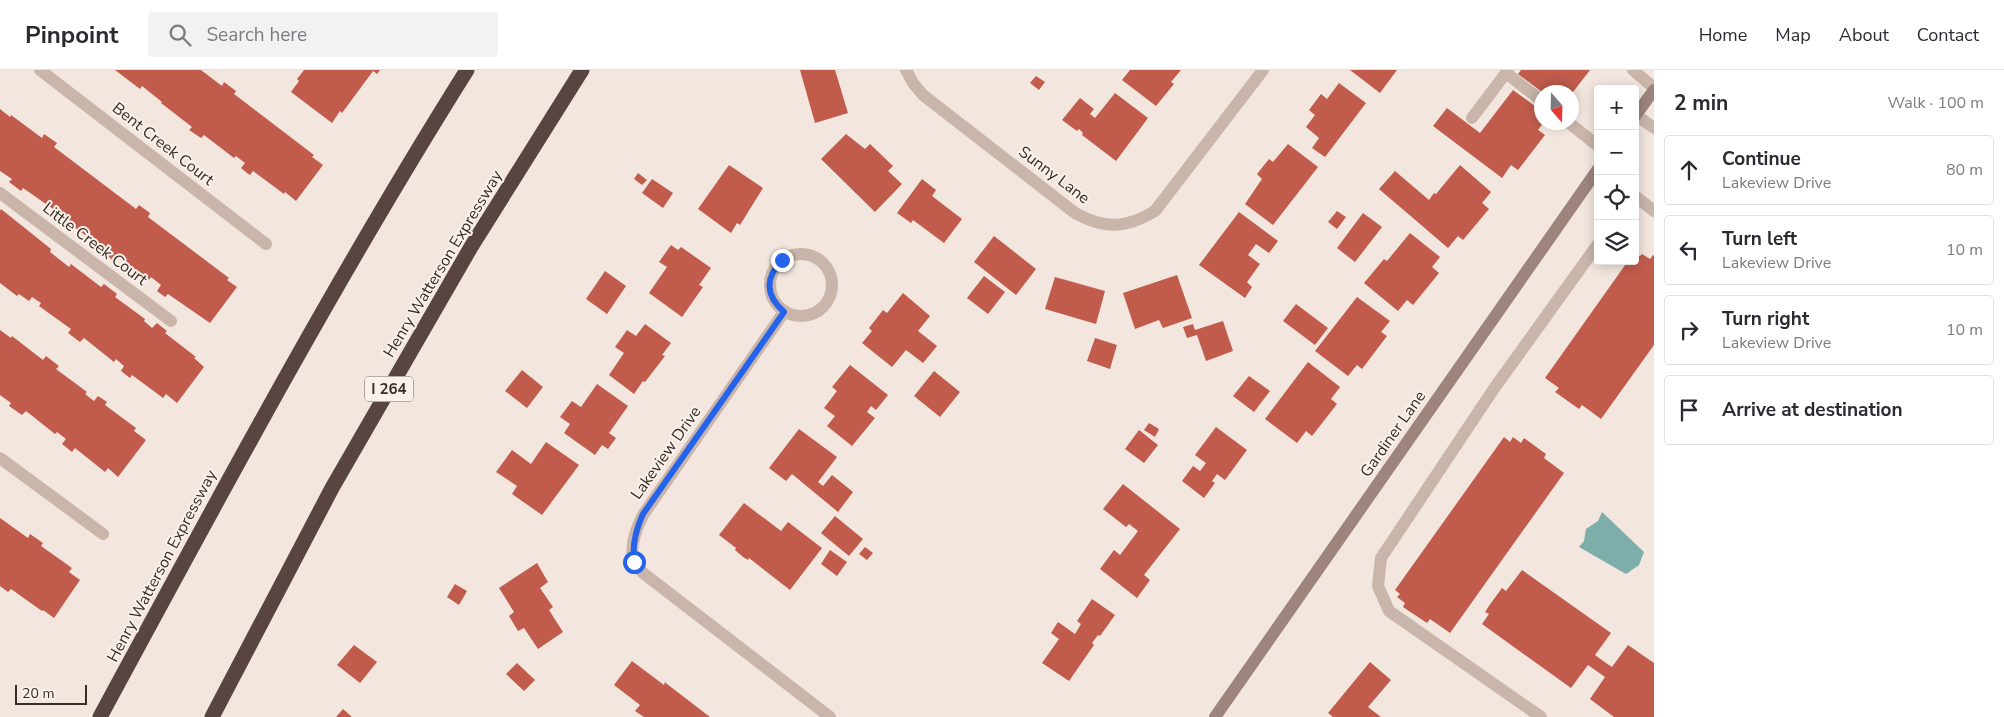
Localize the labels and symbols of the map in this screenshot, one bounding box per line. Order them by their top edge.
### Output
north arrow [1534,85,1579,130]
street label: Bent Creek Court [108,97,219,191]
street label: Sunny Lane [1014,141,1094,209]
street label: Henry Watterson Expressway [378,166,508,362]
street label: Little Creek Court [38,197,152,291]
route end [771,249,794,272]
road number: I 264 [365,376,413,402]
street label: Gardiner Lane [1355,386,1431,482]
street label: Lakeview Drive [626,402,706,504]
street label: Henry Watterson Expressway [102,465,222,666]
route start [623,551,646,574]
scale bar [15,682,88,705]

